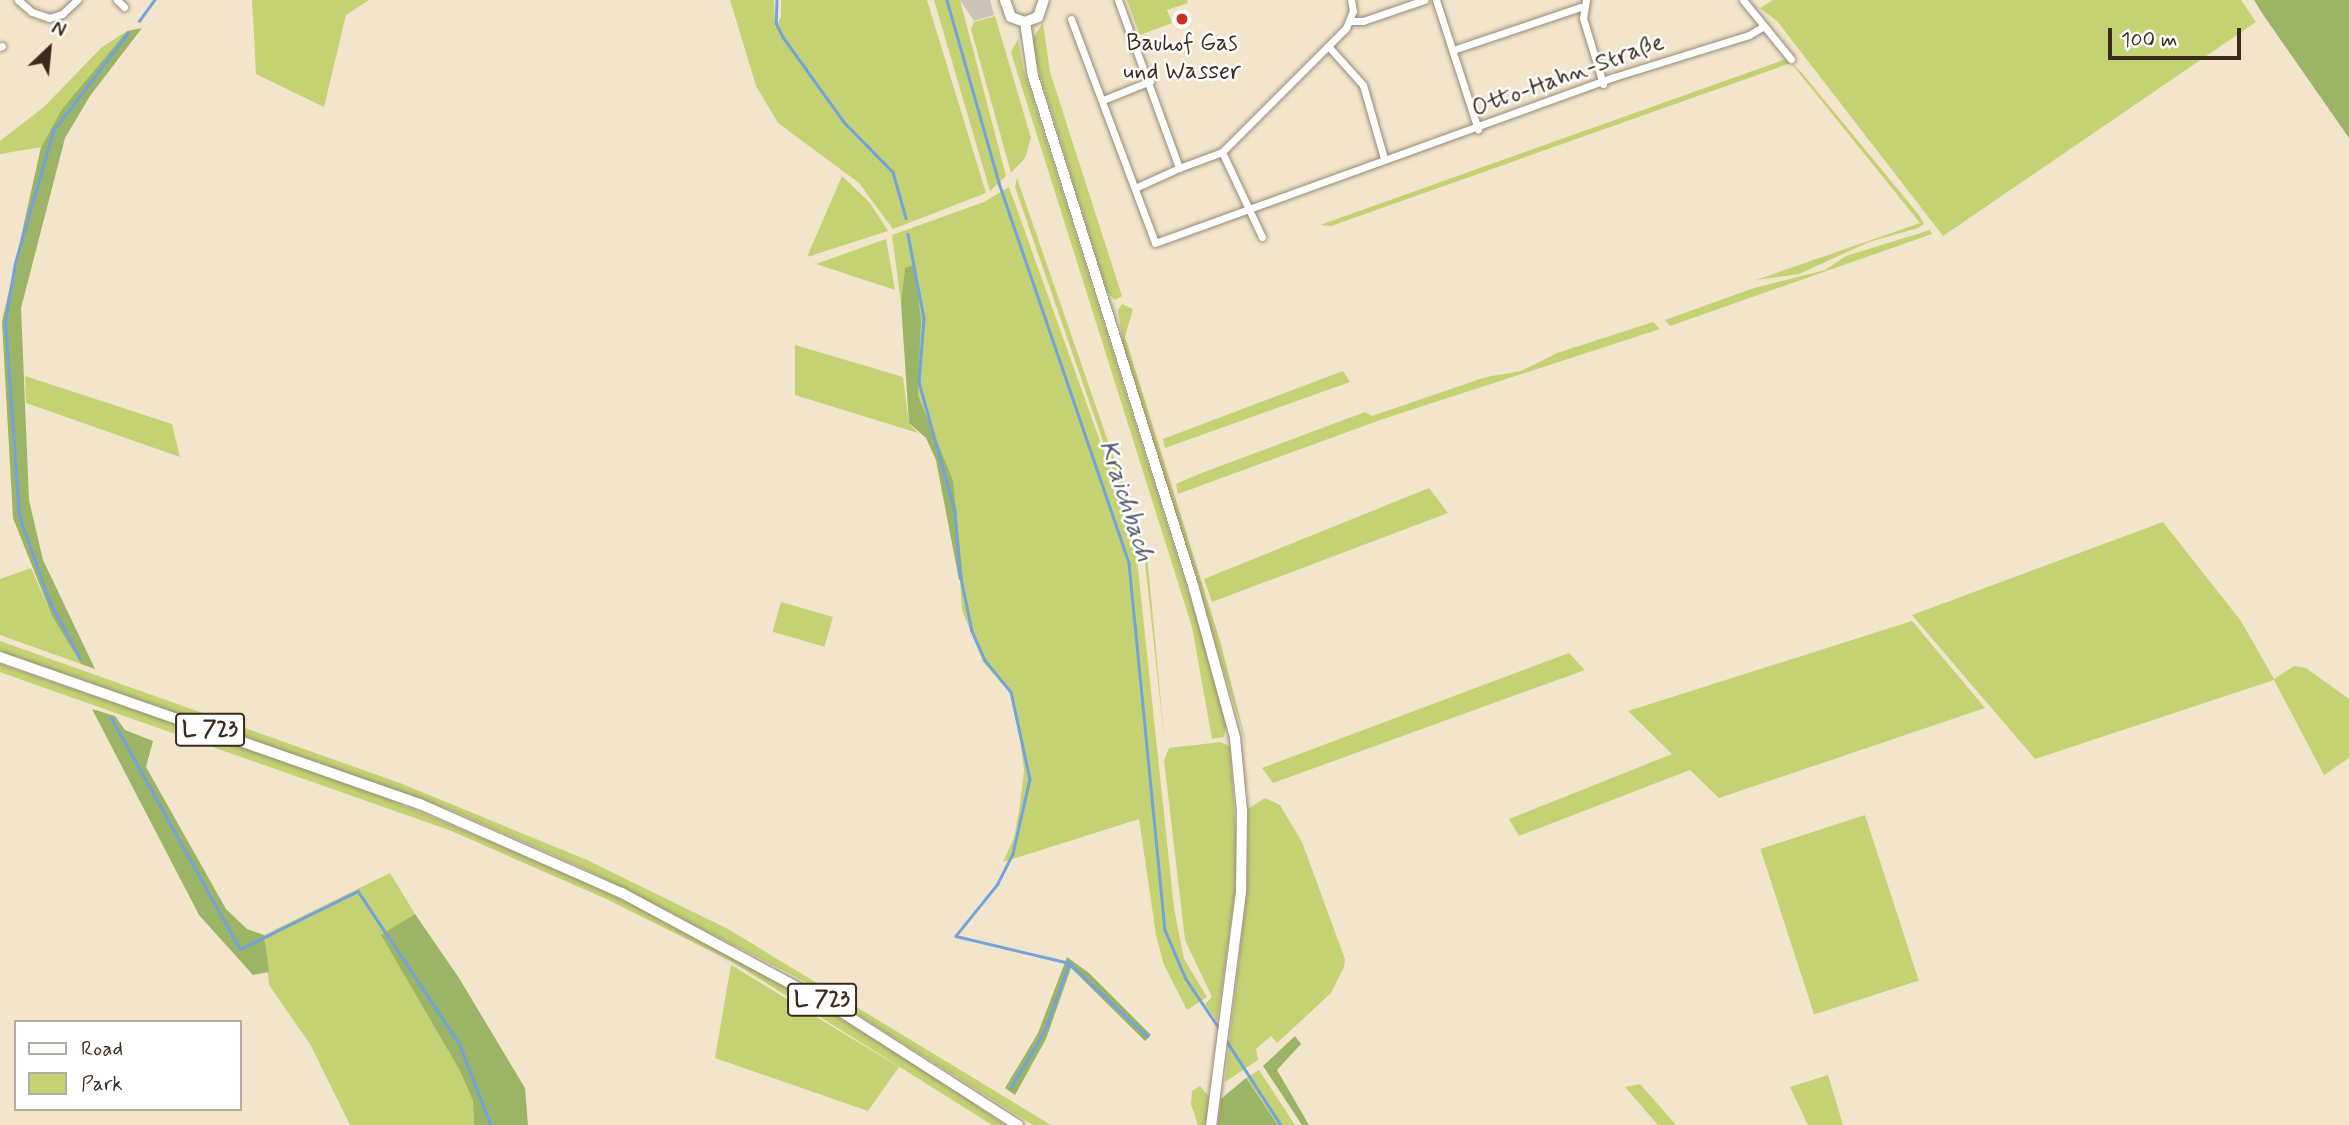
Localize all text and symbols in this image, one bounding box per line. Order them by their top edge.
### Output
marker: Bauhof Gas und Wasser [1174,11,1190,27]
north arrow [14,14,84,84]
scale bar [2111,14,2244,58]
text: N [47,16,70,44]
text: 100 m [2121,26,2177,54]
street label: Otto-Hahn-Straße [1468,28,1668,124]
place label: Bauhof Gas und Wasser [1123,30,1241,86]
water label: Kraichbach [1091,436,1159,566]
road number: L 723 [175,710,245,750]
road number: L 723 [787,981,857,1020]
legend [14,1020,242,1111]
text: Road [81,1035,123,1063]
text: Park [81,1070,123,1098]

